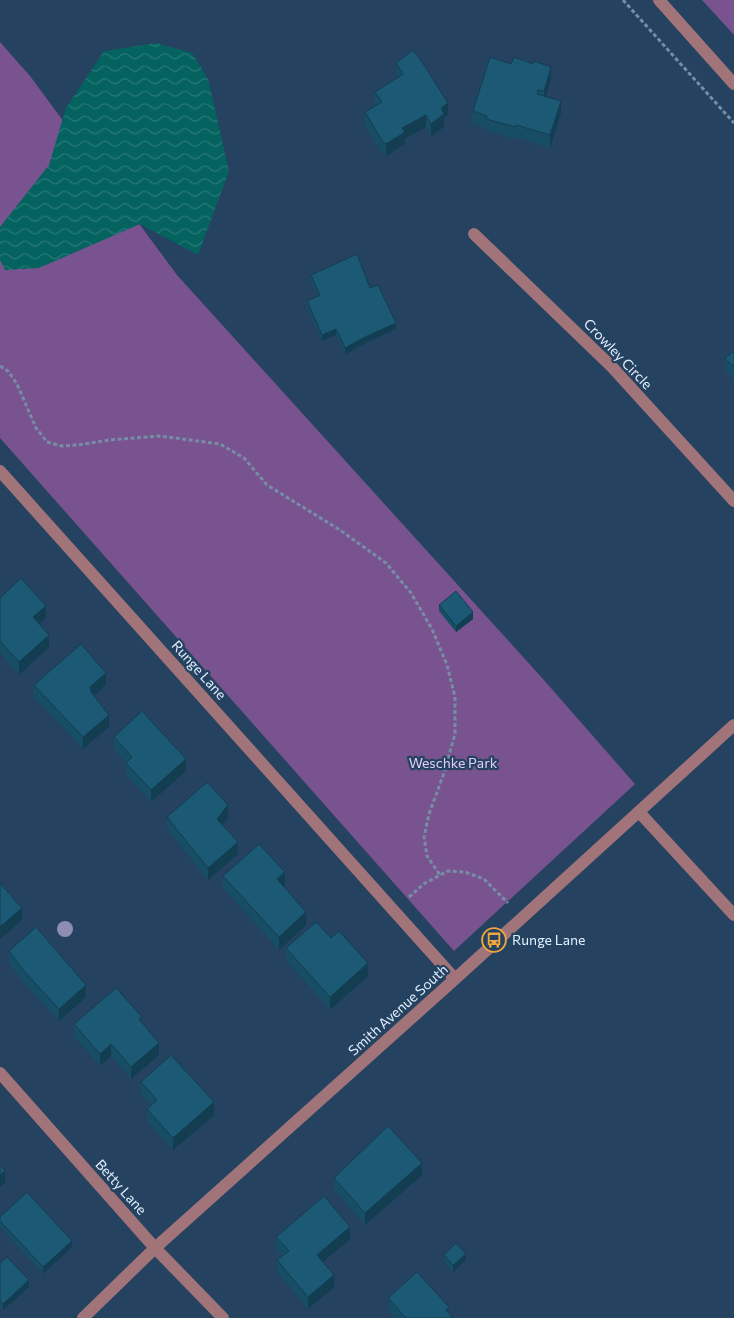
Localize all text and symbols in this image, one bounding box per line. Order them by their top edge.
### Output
street label: Crowley Circle [581,315,656,392]
street label: Runge Lane [168,637,230,703]
park label: Weschke Park [409,754,498,771]
bus stop icon: Runge Lane [481,927,507,953]
place label: Runge Lane [512,931,585,948]
street label: Smith Avenue South [344,960,451,1059]
street label: Betty Lane [92,1156,151,1218]

